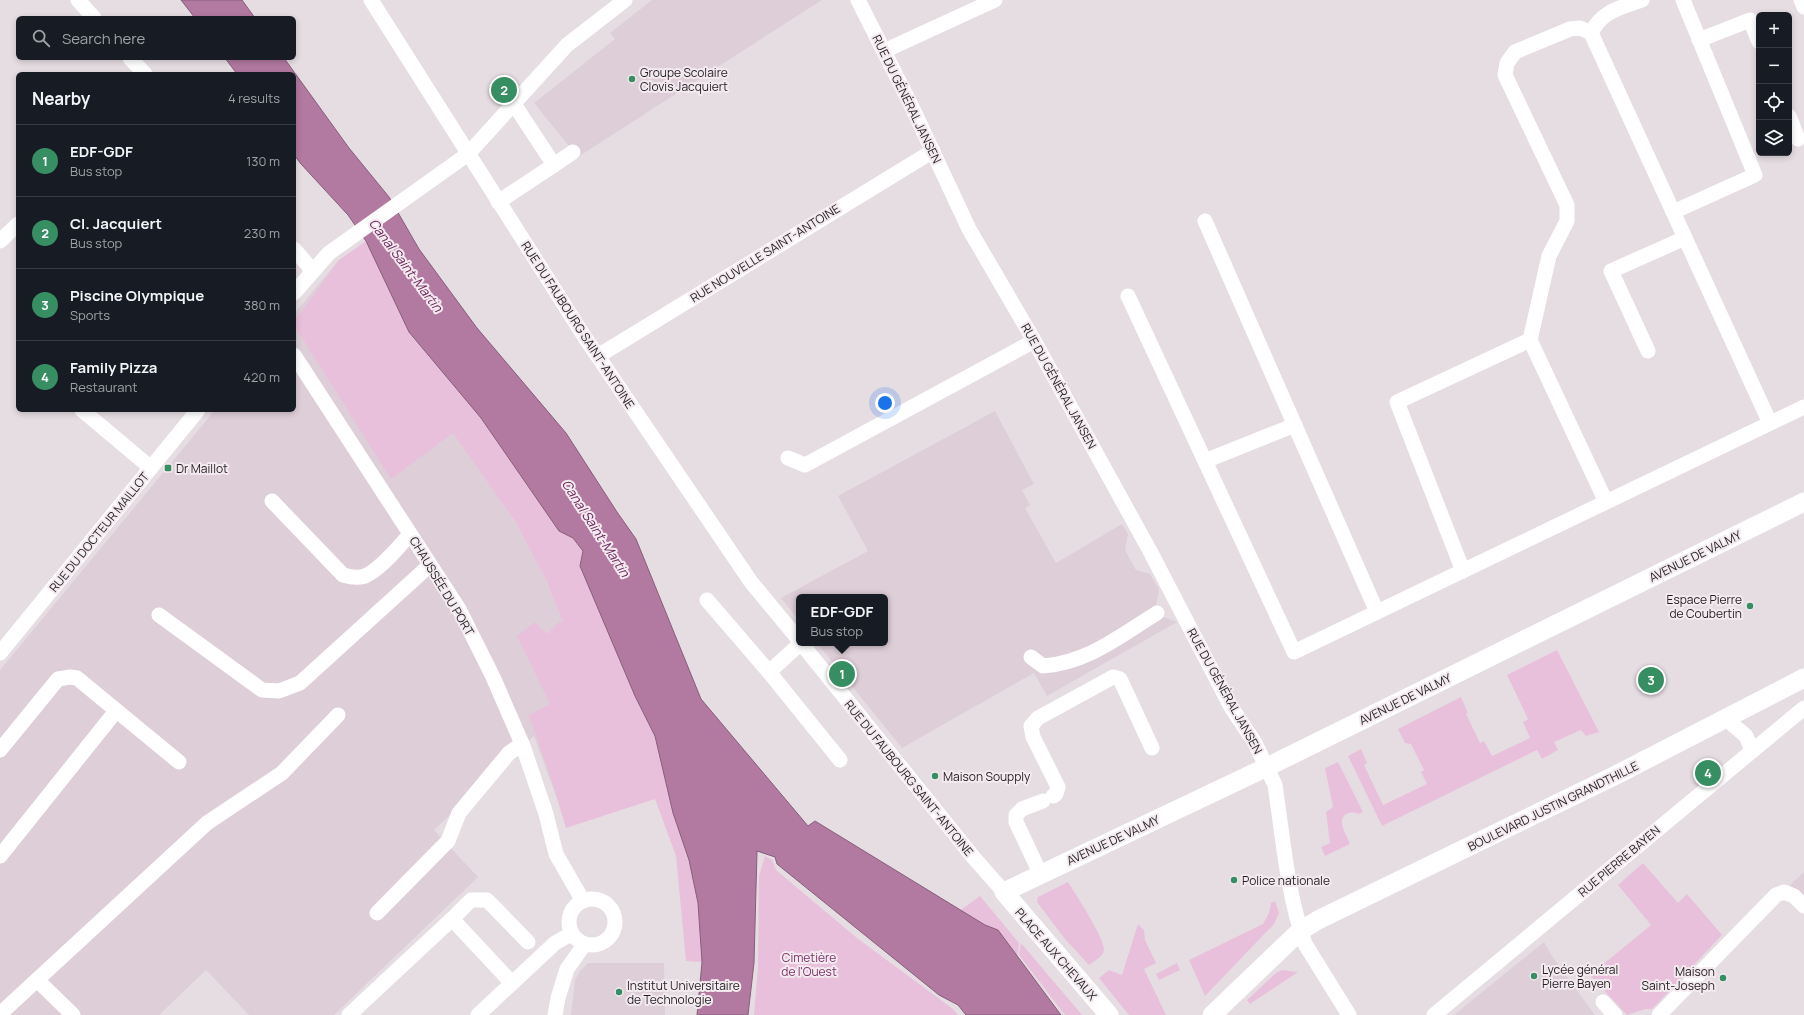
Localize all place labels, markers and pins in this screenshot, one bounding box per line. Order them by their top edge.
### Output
place label: Groupe Scolaire Clovis Jacquiert [640,64,728,95]
marker: Groupe Scolaire Clovis Jacquiert [627,74,637,84]
pin: 2 [491,75,517,105]
place label: Dr Maillot [176,460,228,477]
marker: Dr Maillot [163,463,173,473]
place label: Espace Pierre de Coubertin [1667,591,1742,622]
marker: Espace Pierre de Coubertin [1745,601,1755,611]
pin: 1 [829,659,855,689]
pin: 3 [1638,665,1664,695]
pin: 4 [1695,758,1721,788]
place label: Maison Soupply [943,768,1031,785]
marker: Maison Soupply [930,771,940,781]
place label: Police nationale [1242,872,1330,889]
marker: Police nationale [1229,875,1239,885]
place label: Lycée général Pierre Bayen [1542,961,1618,992]
place label: Maison Saint-Joseph [1642,963,1715,994]
marker: Lycée général Pierre Bayen [1529,971,1539,981]
marker: Maison Saint-Joseph [1718,973,1728,983]
place label: Institut Universitaire de Technologie [627,977,740,1008]
marker: Institut Universitaire de Technologie [614,987,624,997]

